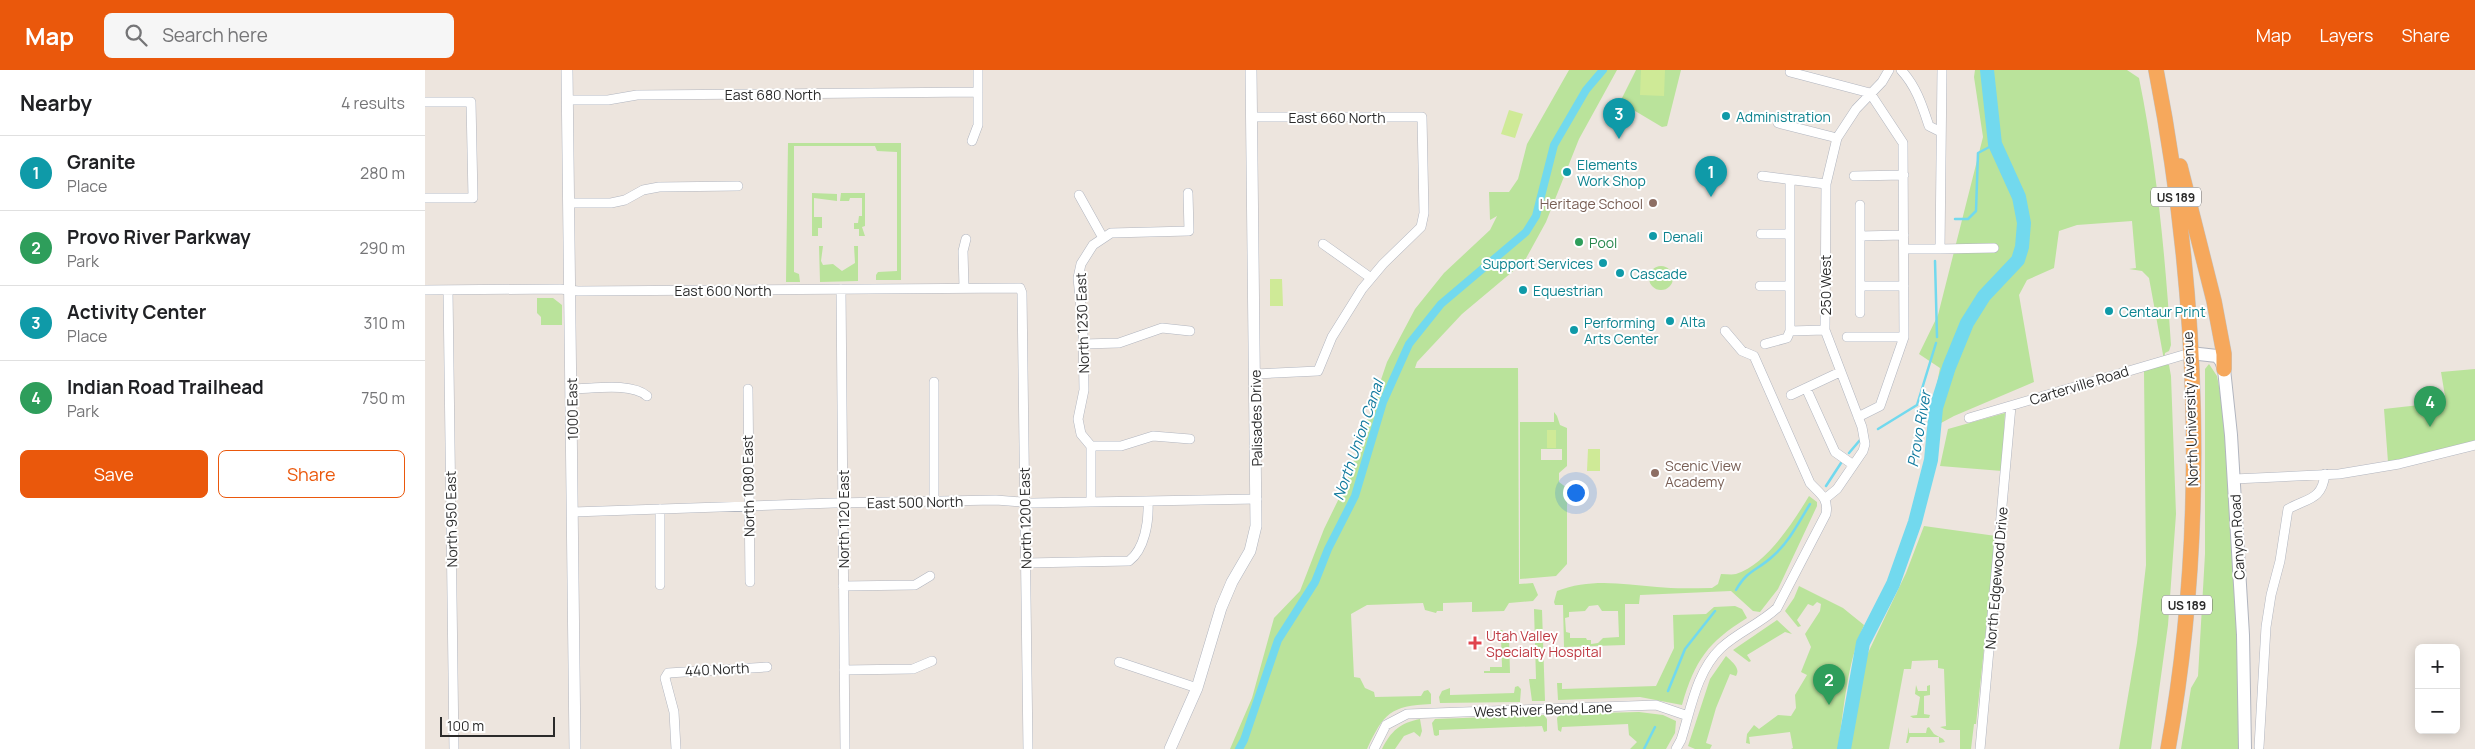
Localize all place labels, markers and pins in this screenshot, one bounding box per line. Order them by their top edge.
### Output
pin: 3 [1603,98,1635,139]
place label: Administration [1736,107,1831,126]
marker: Administration [1720,110,1732,122]
place label: Elements Work Shop [1577,155,1646,190]
pin: 1 [1695,156,1727,197]
marker: Elements Work Shop [1561,166,1573,178]
place label: Heritage School [1540,194,1643,213]
marker: Heritage School [1647,197,1659,209]
place label: Denali [1663,227,1703,246]
marker: Denali [1647,230,1659,242]
place label: Pool [1589,233,1617,252]
marker: Pool [1573,236,1585,248]
place label: Support Services [1482,254,1593,273]
marker: Support Services [1597,257,1609,269]
place label: Cascade [1630,264,1687,283]
marker: Cascade [1614,267,1626,279]
place label: Equestrian [1533,281,1603,300]
marker: Equestrian [1517,284,1529,296]
place label: Centaur Print [2119,302,2206,321]
marker: Centaur Print [2103,305,2115,317]
place label: Alta [1680,312,1706,331]
place label: Performing Arts Center [1584,313,1659,348]
marker: Alta [1664,315,1676,327]
marker: Performing Arts Center [1568,324,1580,336]
pin: 4 [2414,386,2446,427]
place label: Scenic View Academy [1665,456,1742,491]
marker: Scenic View Academy [1649,467,1661,479]
place label: Utah Valley Specialty Hospital [1486,626,1602,661]
marker: Utah Valley Specialty Hospital [1468,636,1482,650]
pin: 2 [1813,664,1845,705]

